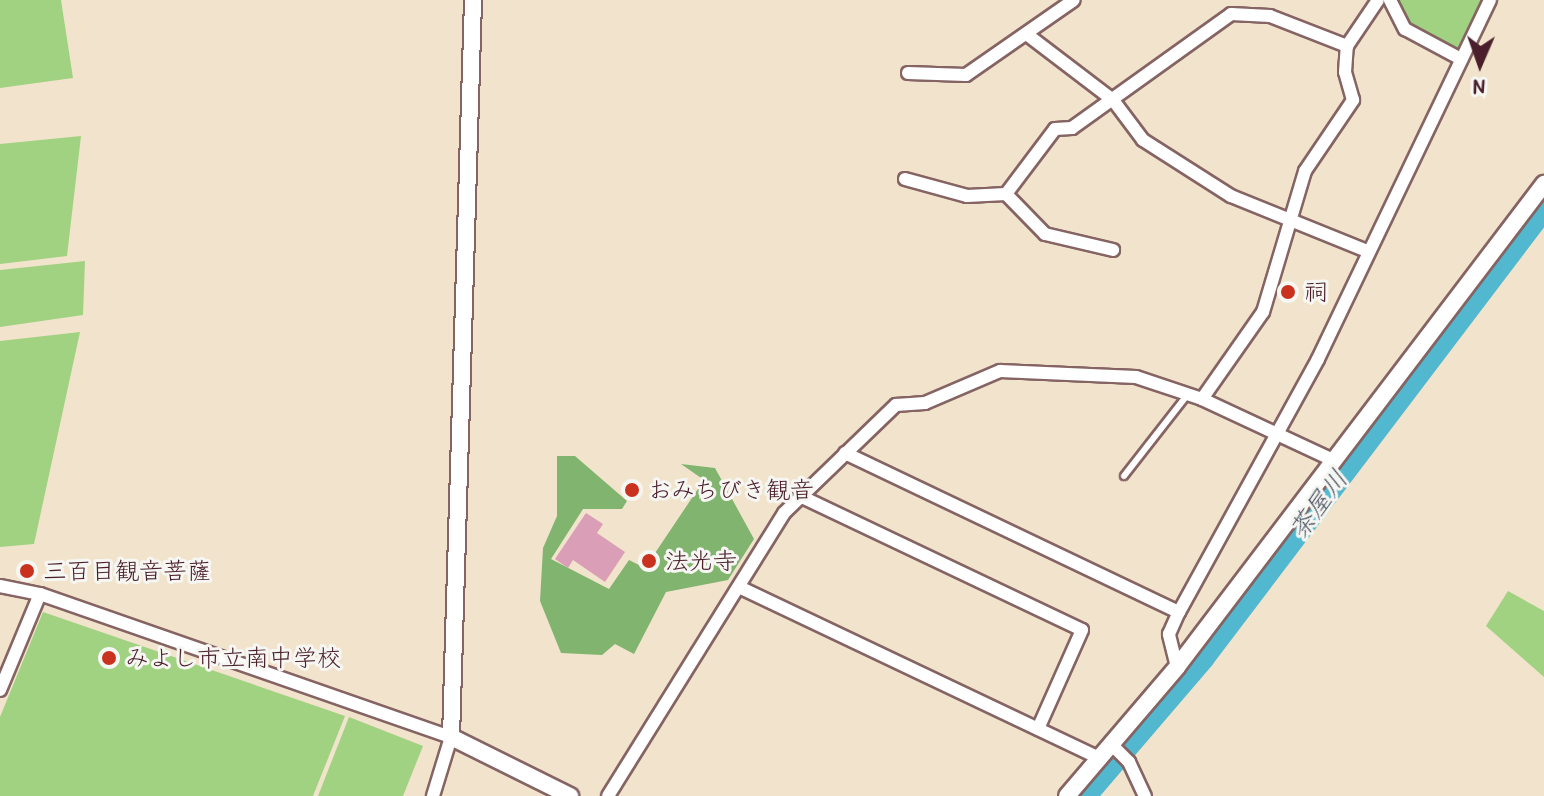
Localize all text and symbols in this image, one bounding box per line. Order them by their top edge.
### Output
north arrow [1440,24,1520,104]
text: N [1473,73,1486,103]
place label: 祠 [1304,278,1328,306]
marker: 祠 [1279,283,1297,301]
water label: 茶屋川 [1282,463,1354,545]
place label: おみちびき観音 [648,476,816,504]
marker: おみちびき観音 [623,481,641,499]
place label: 法光寺 [665,547,737,575]
marker: 法光寺 [640,552,658,570]
place label: 三百目観音菩薩 [43,557,211,585]
marker: 三百目観音菩薩 [18,562,36,580]
place label: みよし市立南中学校 [125,644,341,672]
marker: みよし市立南中学校 [100,649,118,667]

